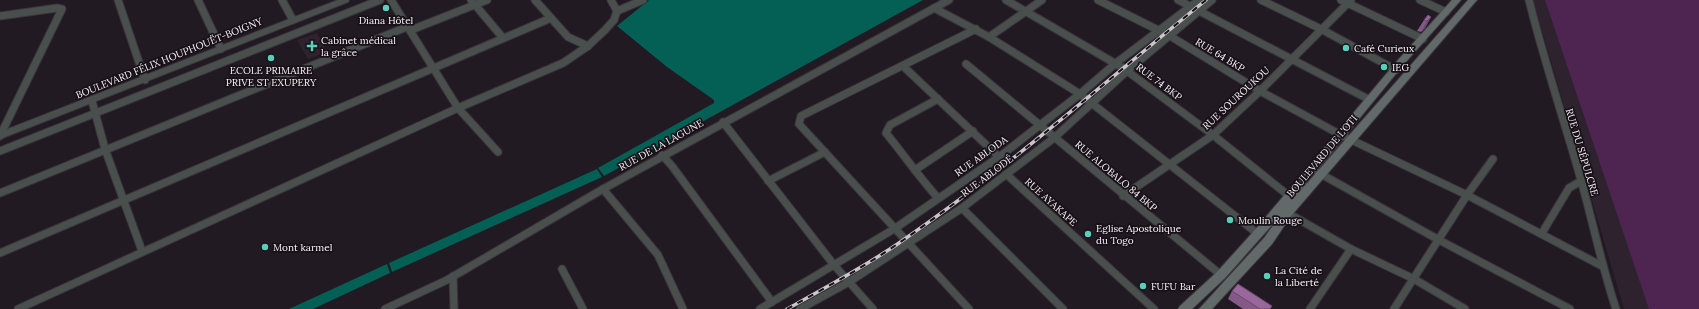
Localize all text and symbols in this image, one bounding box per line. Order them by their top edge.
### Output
marker: Diana Hôtel [381,3,391,13]
street label: BOULEVARD FÉLIX HOUPHOUËT-BOIGNY [74,14,265,102]
place label: Diana Hôtel [359,14,414,27]
place label: Cabinet médical la grâce [321,34,396,59]
street label: RUE 64 BKP [1193,35,1247,75]
marker: Cabinet médical la grâce [306,40,318,52]
place label: Café Curieux [1354,42,1415,55]
marker: Café Curieux [1341,43,1351,53]
marker: ECOLE PRIMAIRE PRIVE ST EXUPERY [266,53,276,63]
street label: RUE 74 BKP [1133,61,1185,103]
place label: IEG [1392,61,1410,74]
marker: IEG [1379,62,1389,72]
street label: RUE SOUROUKOU [1200,63,1273,133]
place label: ECOLE PRIMAIRE PRIVE ST EXUPERY [226,64,317,89]
street label: RUE DU SÉPULCRE [1563,107,1601,197]
street label: BOULEVARD DE L'OTI [1284,112,1360,200]
street label: RUE DE LA LAGUNE [616,116,706,174]
street label: RUE ABLODA [952,132,1011,179]
street label: RUE ALOBALO 84 BKP [1072,138,1160,214]
street label: RUE ABLODÉ [958,152,1016,200]
street label: RUE AYAKAPE [1022,175,1080,229]
place label: Moulin Rouge [1238,214,1303,227]
marker: Moulin Rouge [1225,215,1235,225]
place label: Eglise Apostolique du Togo [1096,222,1182,247]
marker: Eglise Apostolique du Togo [1083,229,1093,239]
place label: Mont karmel [273,241,333,254]
marker: Mont karmel [260,242,270,252]
place label: La Cité de la Liberté [1275,264,1323,289]
marker: La Cité de la Liberté [1262,271,1272,281]
place label: FUFU Bar [1151,280,1196,293]
marker: FUFU Bar [1138,281,1148,291]

